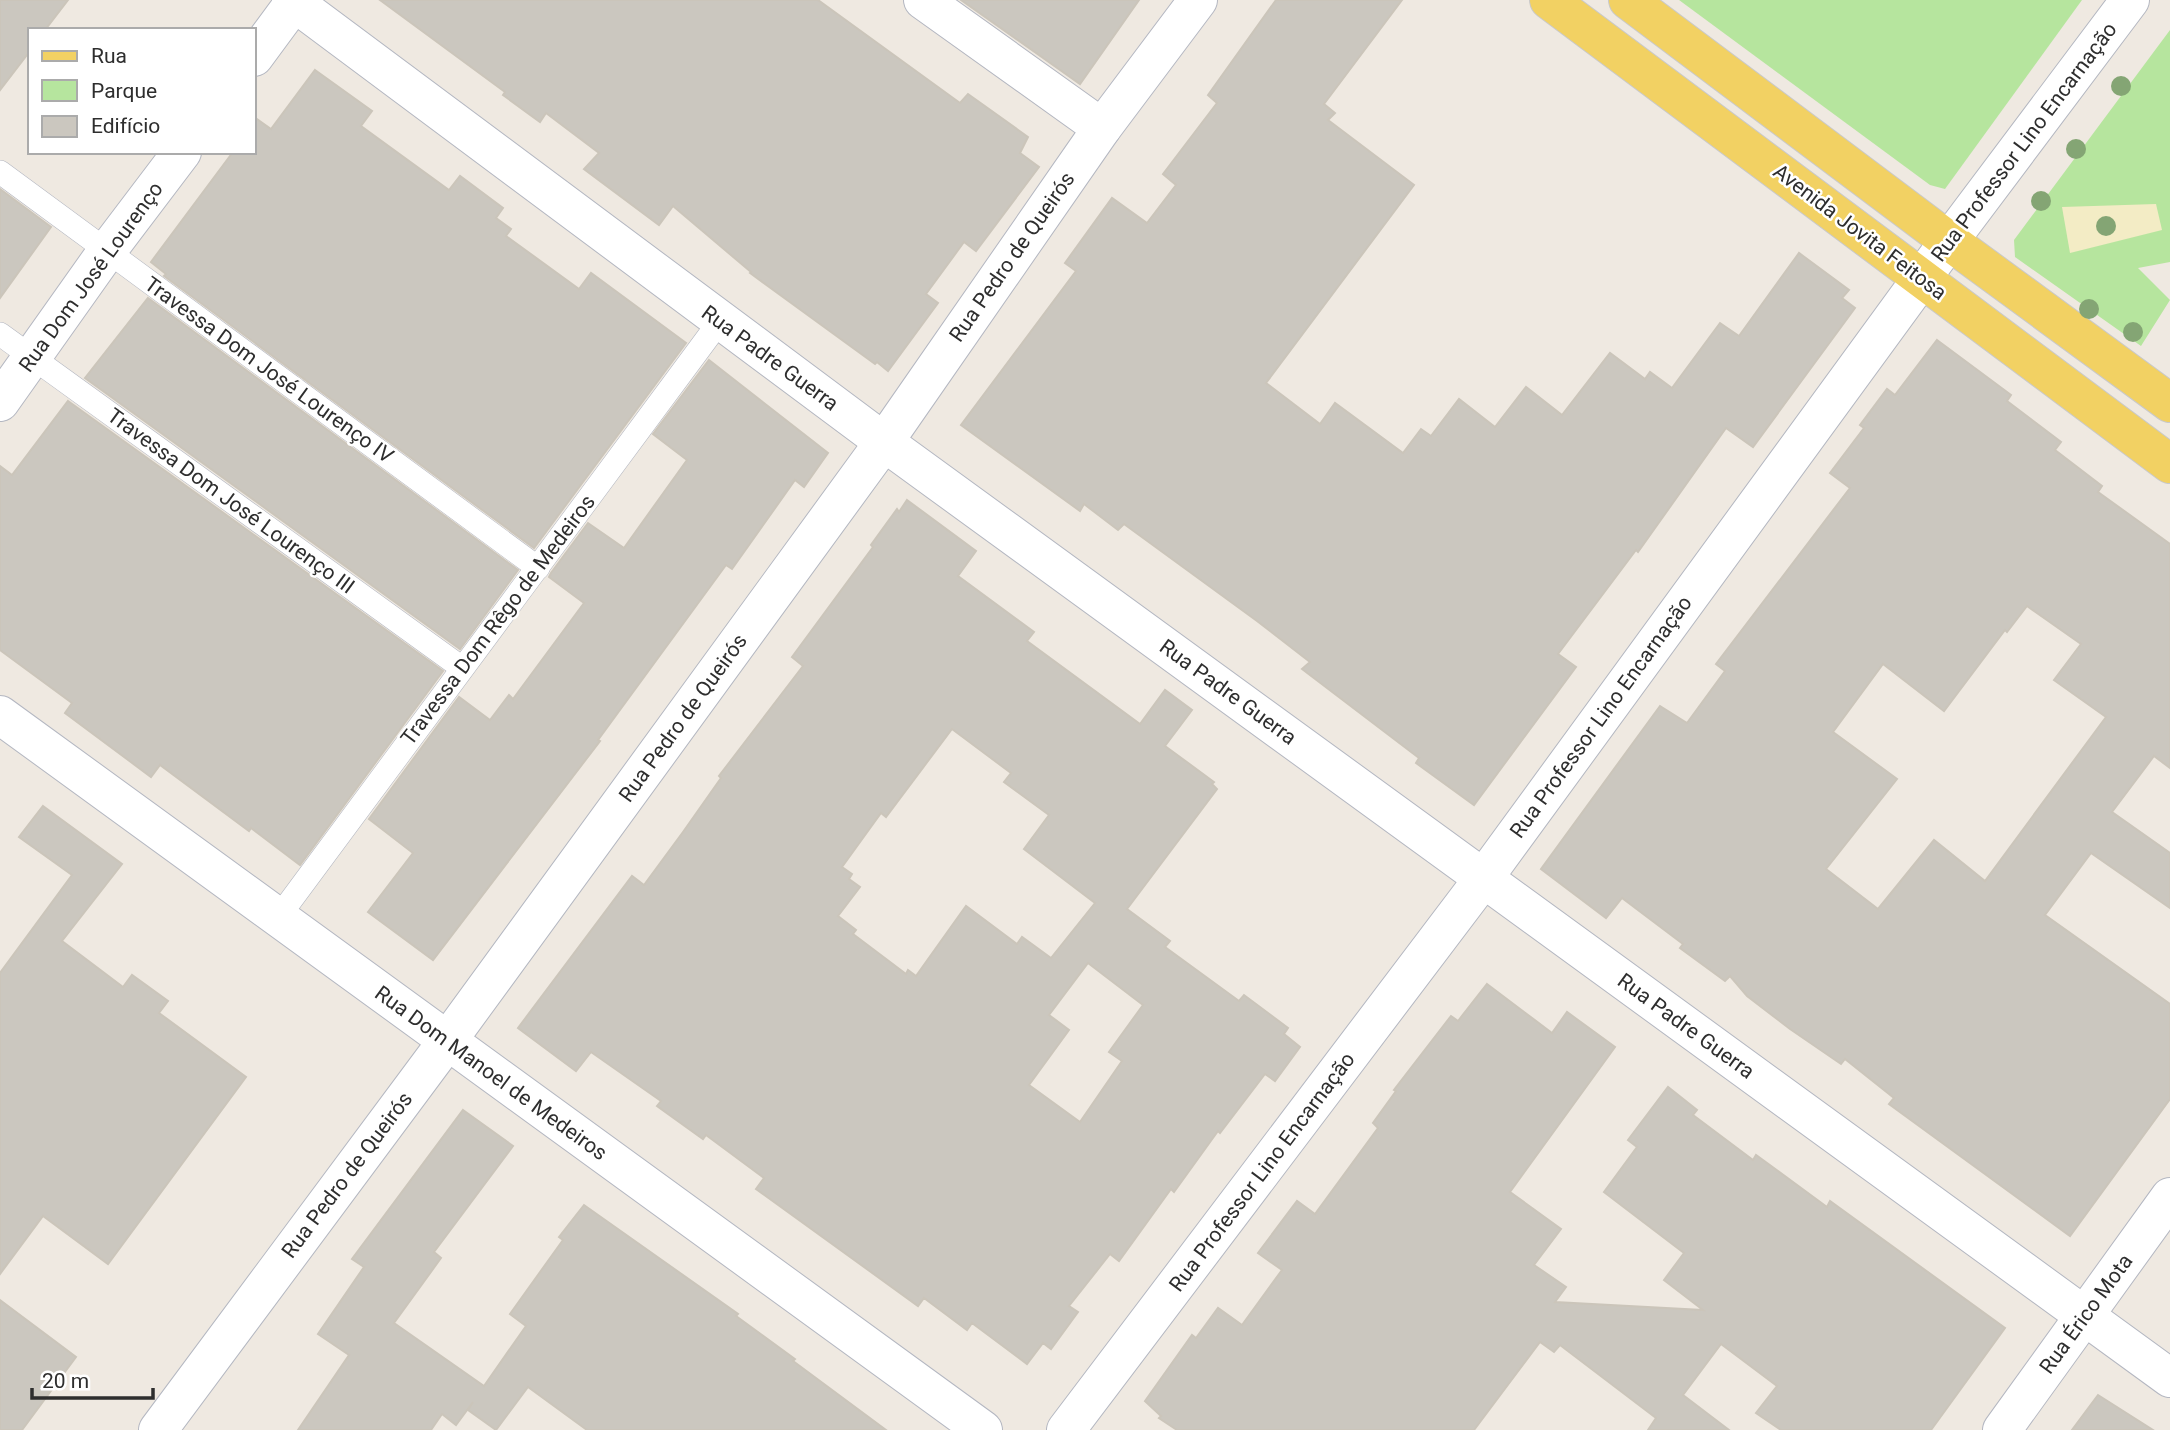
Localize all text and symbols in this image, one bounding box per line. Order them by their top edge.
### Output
street label: Rua Professor Lino Encarnação [1926,18,2122,266]
legend [28,28,256,154]
text: Rua [91,44,127,68]
text: Parque [91,79,157,103]
text: Edifício [91,114,160,138]
street label: Avenida Jovita Feitosa [1769,159,1951,305]
street label: Rua Pedro de Queirós [944,168,1080,346]
street label: Rua Dom José Lourenço [14,177,168,377]
street label: Travessa Dom José Lourenço IV [140,272,398,469]
street label: Rua Padre Guerra [697,300,843,416]
street label: Travessa Dom José Lourenço III [103,403,359,599]
street label: Travessa Dom Rêgo de Medeiros [396,490,600,750]
street label: Rua Professor Lino Encarnação [1505,591,1697,843]
street label: Rua Pedro de Queirós [614,629,752,807]
street label: Rua Padre Guerra [1155,634,1301,750]
street label: Rua Padre Guerra [1613,968,1759,1084]
street label: Rua Dom Manoel de Medeiros [370,981,612,1165]
street label: Rua Professor Lino Encarnação [1164,1048,1360,1296]
street label: Rua Pedro de Queirós [277,1087,417,1263]
street label: Rua Érico Mota [2035,1249,2137,1379]
scale bar [32,1356,152,1400]
text: 20 m [42,1369,89,1393]

